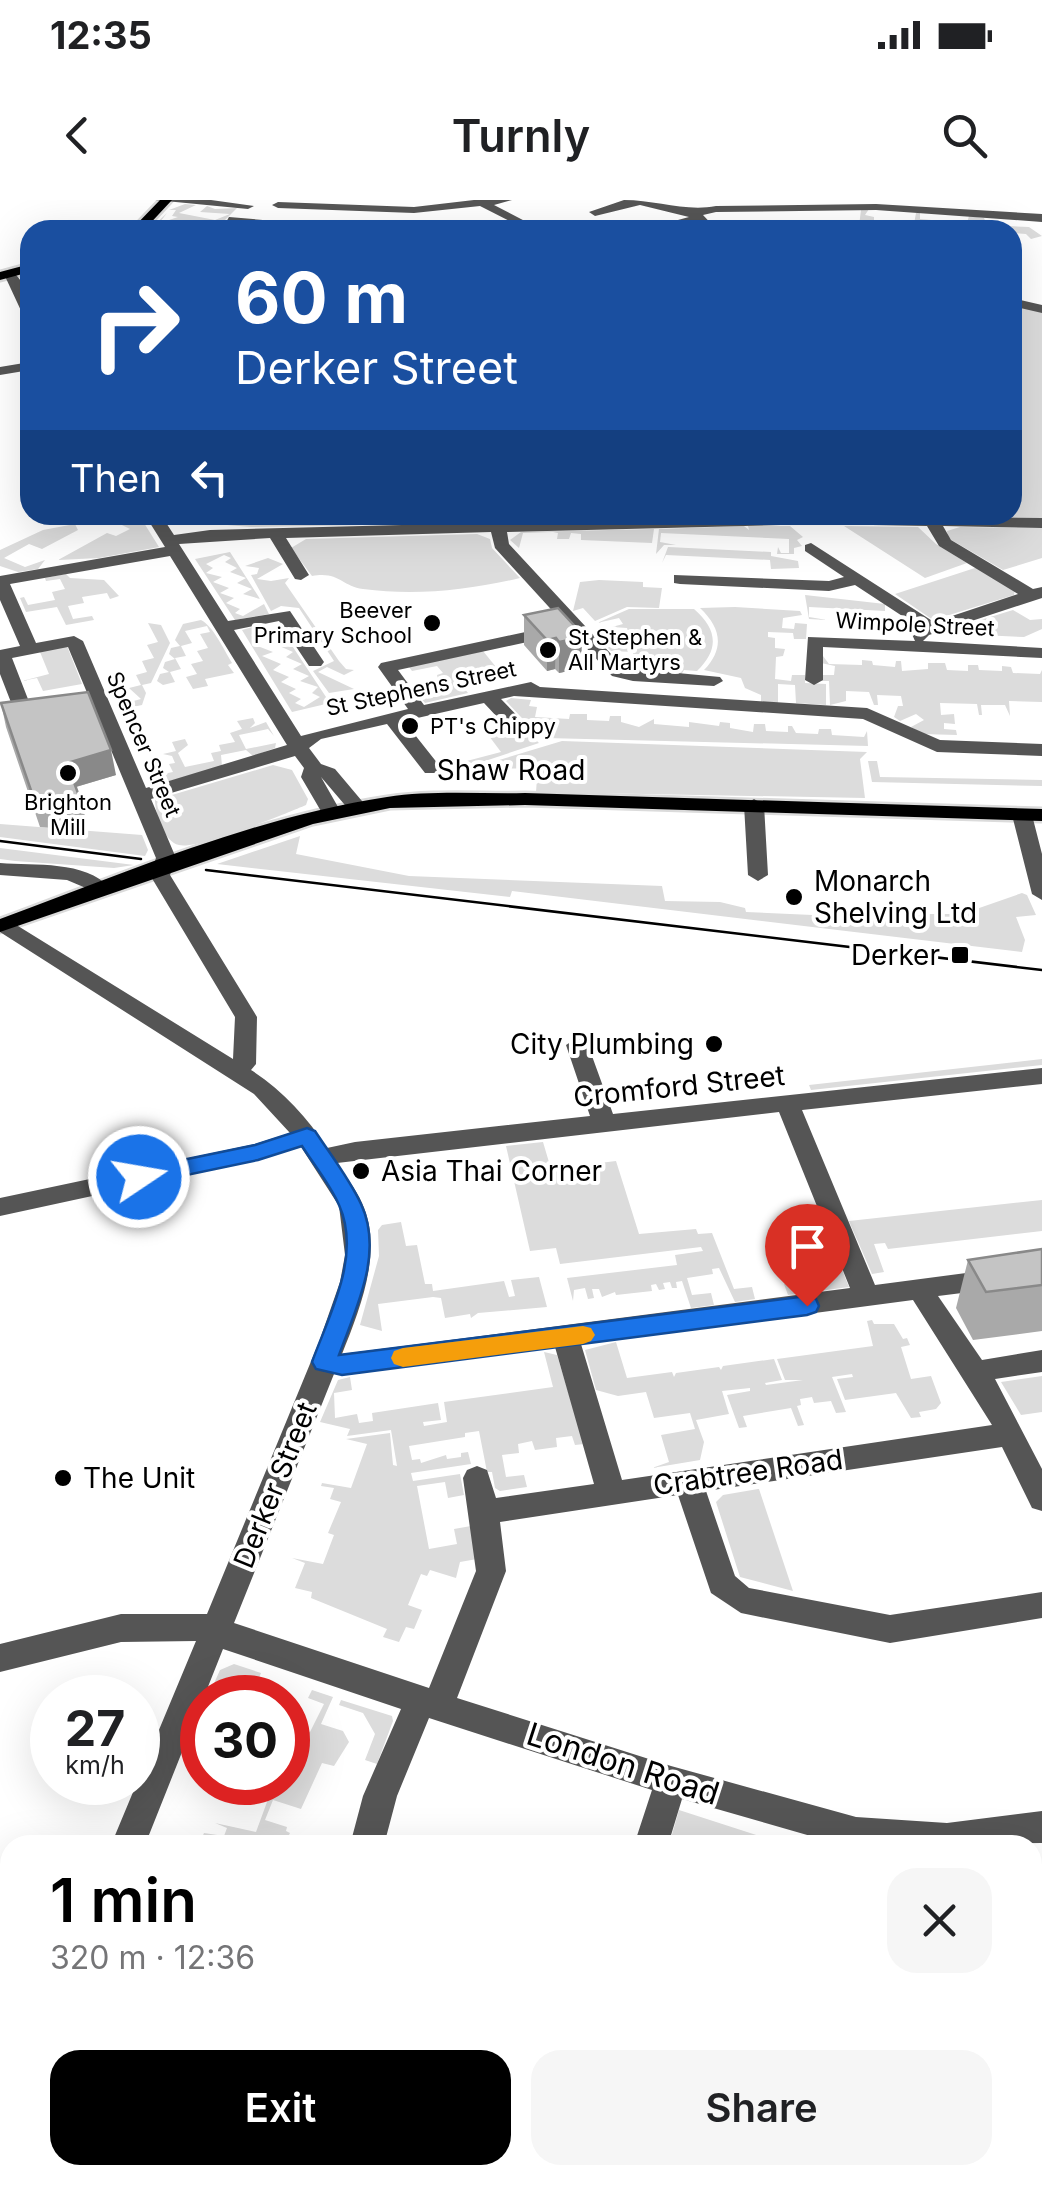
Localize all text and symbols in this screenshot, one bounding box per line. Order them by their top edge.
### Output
text: 12:35 [50,12,152,58]
icon: back [50,108,105,163]
text: Turnly [452,108,590,163]
icon: search [937,108,992,163]
text: 60 m [235,255,408,340]
icon: right [70,260,200,390]
text: Derker Street [235,340,518,395]
icon: left [182,450,237,505]
text: Then [70,455,162,501]
place label: Beever Primary School [254,597,412,648]
street label: Wimpole Street [835,607,995,641]
marker: Beever Primary School [421,612,443,634]
place label: St Stephen & All Martyrs [568,624,702,675]
marker: St Stephen & All Martyrs [537,639,559,661]
street label: St Stephens Street [324,655,518,721]
street label: Spencer Street [102,667,186,821]
place label: PT's Chippy [430,713,556,739]
marker: PT's Chippy [399,715,421,737]
street label: Shaw Road [437,753,585,787]
marker: Brighton Mill [57,762,79,784]
place label: Brighton Mill [24,789,112,840]
place label: Monarch Shelving Ltd [814,864,977,930]
marker: Monarch Shelving Ltd [783,886,805,908]
place label: Derker [851,938,940,972]
marker: Derker [949,944,971,966]
place label: City Plumbing [510,1027,694,1061]
marker: City Plumbing [703,1033,725,1055]
street label: Cromford Street [572,1058,786,1114]
position arrow [87,1125,191,1229]
place label: Asia Thai Corner [381,1154,602,1188]
marker: Asia Thai Corner [350,1160,372,1182]
pin [765,1204,850,1307]
icon: arrive [780,1219,835,1274]
street label: Derker Street [226,1397,324,1573]
street label: Crabtree Road [651,1442,845,1502]
place label: The Unit [83,1461,195,1495]
marker: The Unit [52,1467,74,1489]
speed limit sign: 30 [180,1675,310,1805]
text: 27 [65,1698,125,1758]
street label: London Road [522,1714,724,1813]
text: km/h [65,1750,125,1780]
text: 1 min [50,1864,197,1936]
button: close [887,1868,992,1973]
text: 320 m · 12:36 [50,1938,255,1977]
button: Exit [50,2050,511,2165]
button: Share [531,2050,992,2165]

